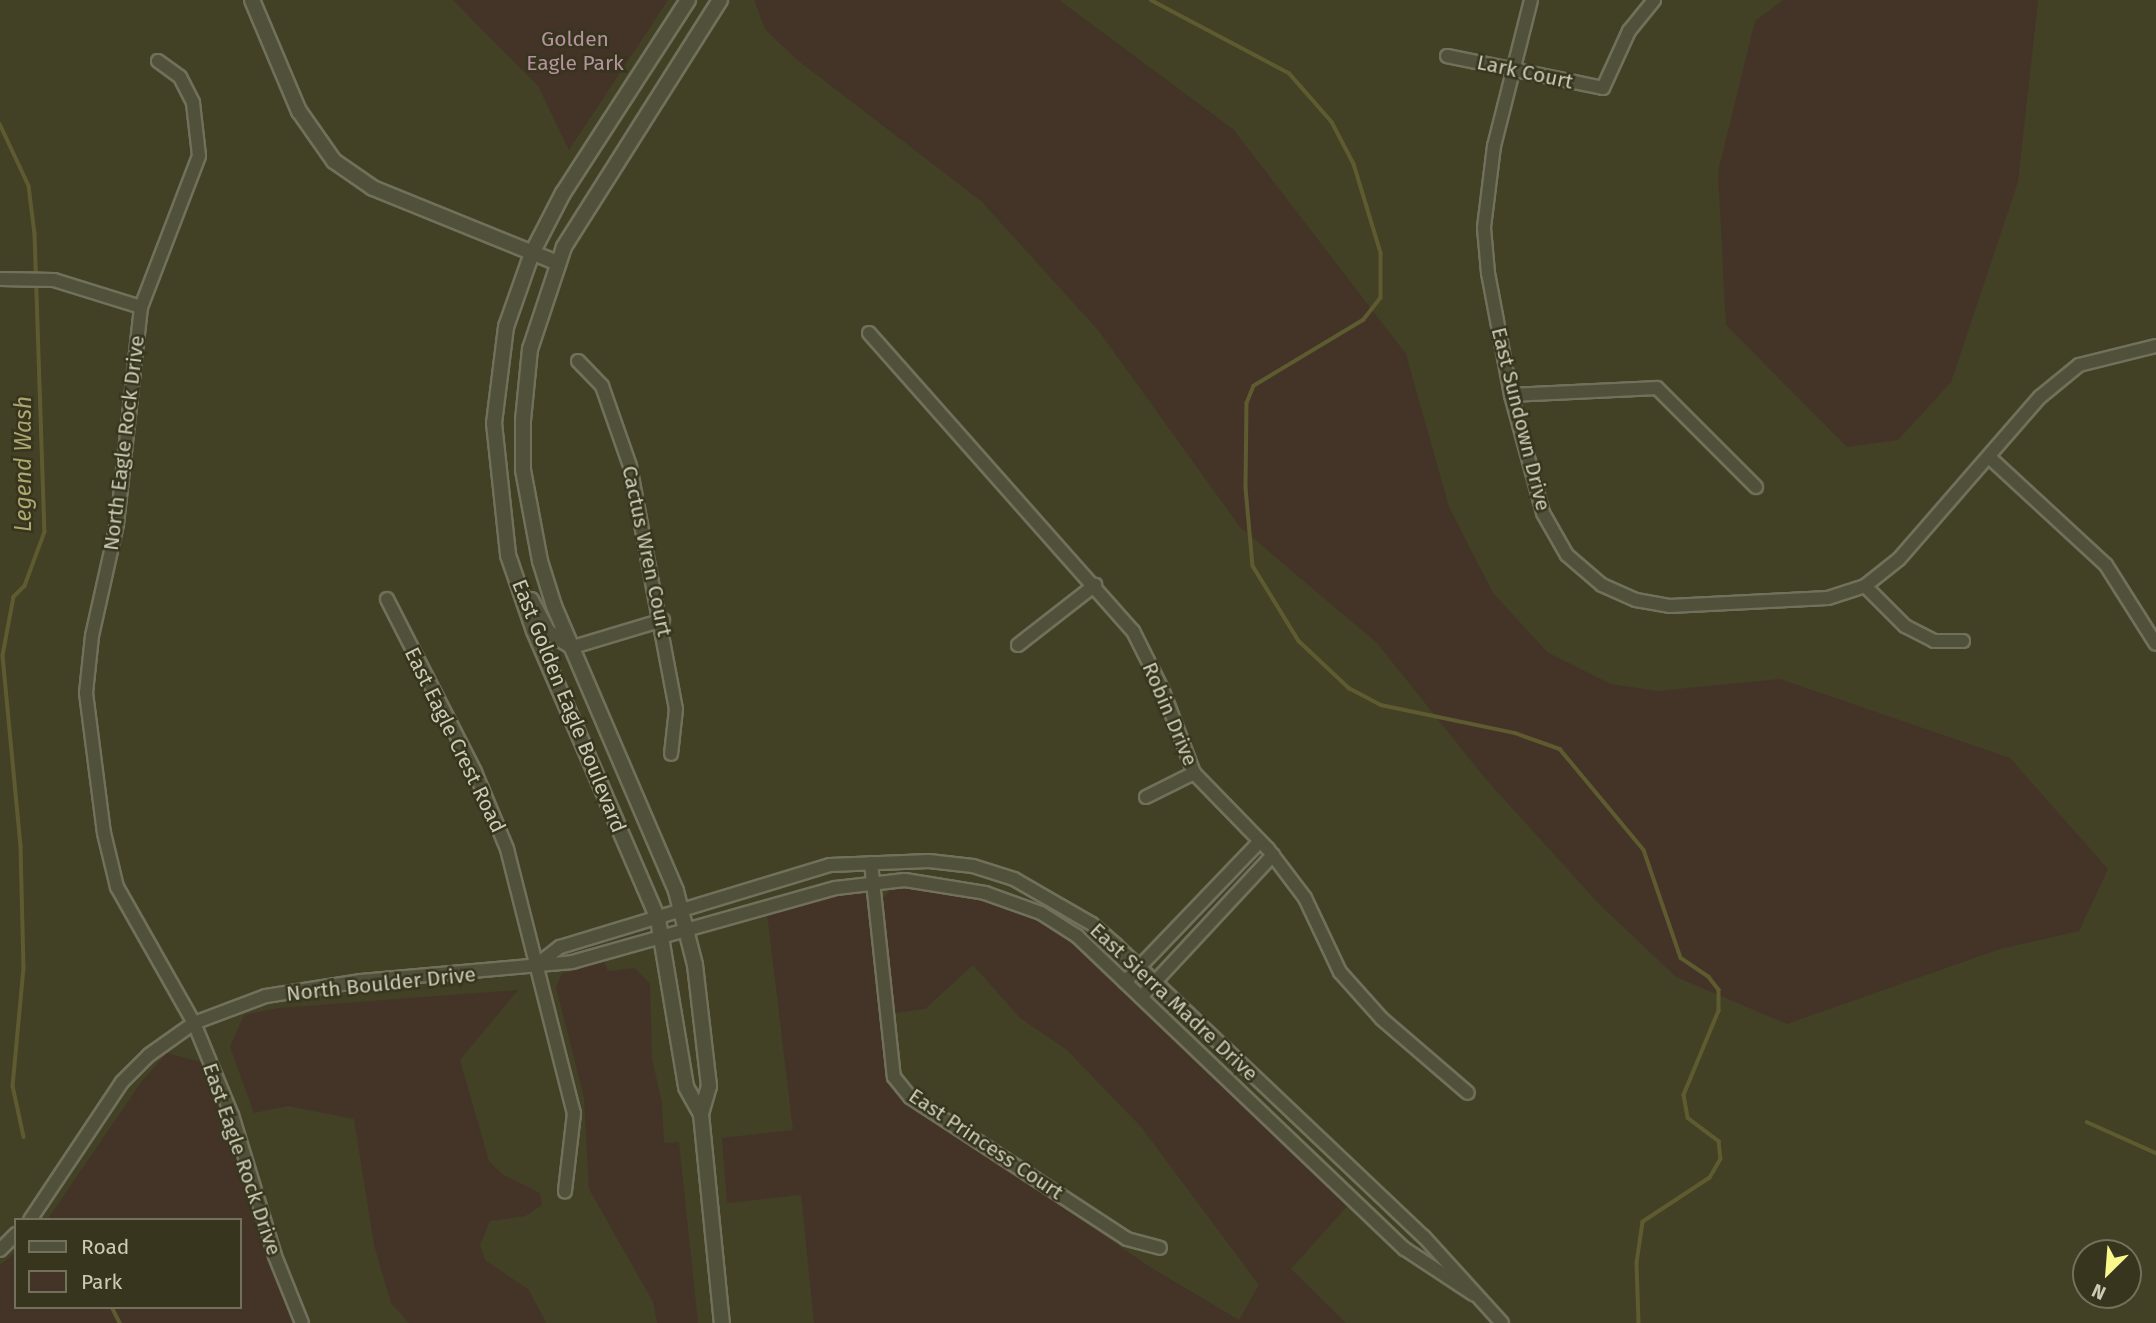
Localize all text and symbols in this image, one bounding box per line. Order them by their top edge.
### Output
park label: Golden Eagle Park [526,26,624,76]
street label: Lark Court [1475,50,1575,94]
street label: East Sundown Drive [1486,325,1556,513]
street label: North Eagle Rock Drive [98,334,150,552]
water label: Legend Wash [9,396,37,532]
street label: Cactus Wren Court [617,463,677,639]
street label: East Golden Eagle Boulevard [507,576,631,836]
street label: East Eagle Crest Road [399,643,511,837]
street label: Robin Drive [1137,658,1203,770]
street label: East Sierra Madre Drive [1085,918,1263,1086]
street label: North Boulder Drive [285,962,477,1006]
street label: East Eagle Rock Drive [197,1060,287,1258]
street label: East Princess Court [904,1083,1068,1205]
legend [14,1218,242,1309]
text: Road [81,1234,129,1260]
north arrow [2072,1239,2142,1309]
text: Park [81,1269,122,1295]
text: N [2088,1279,2109,1305]

